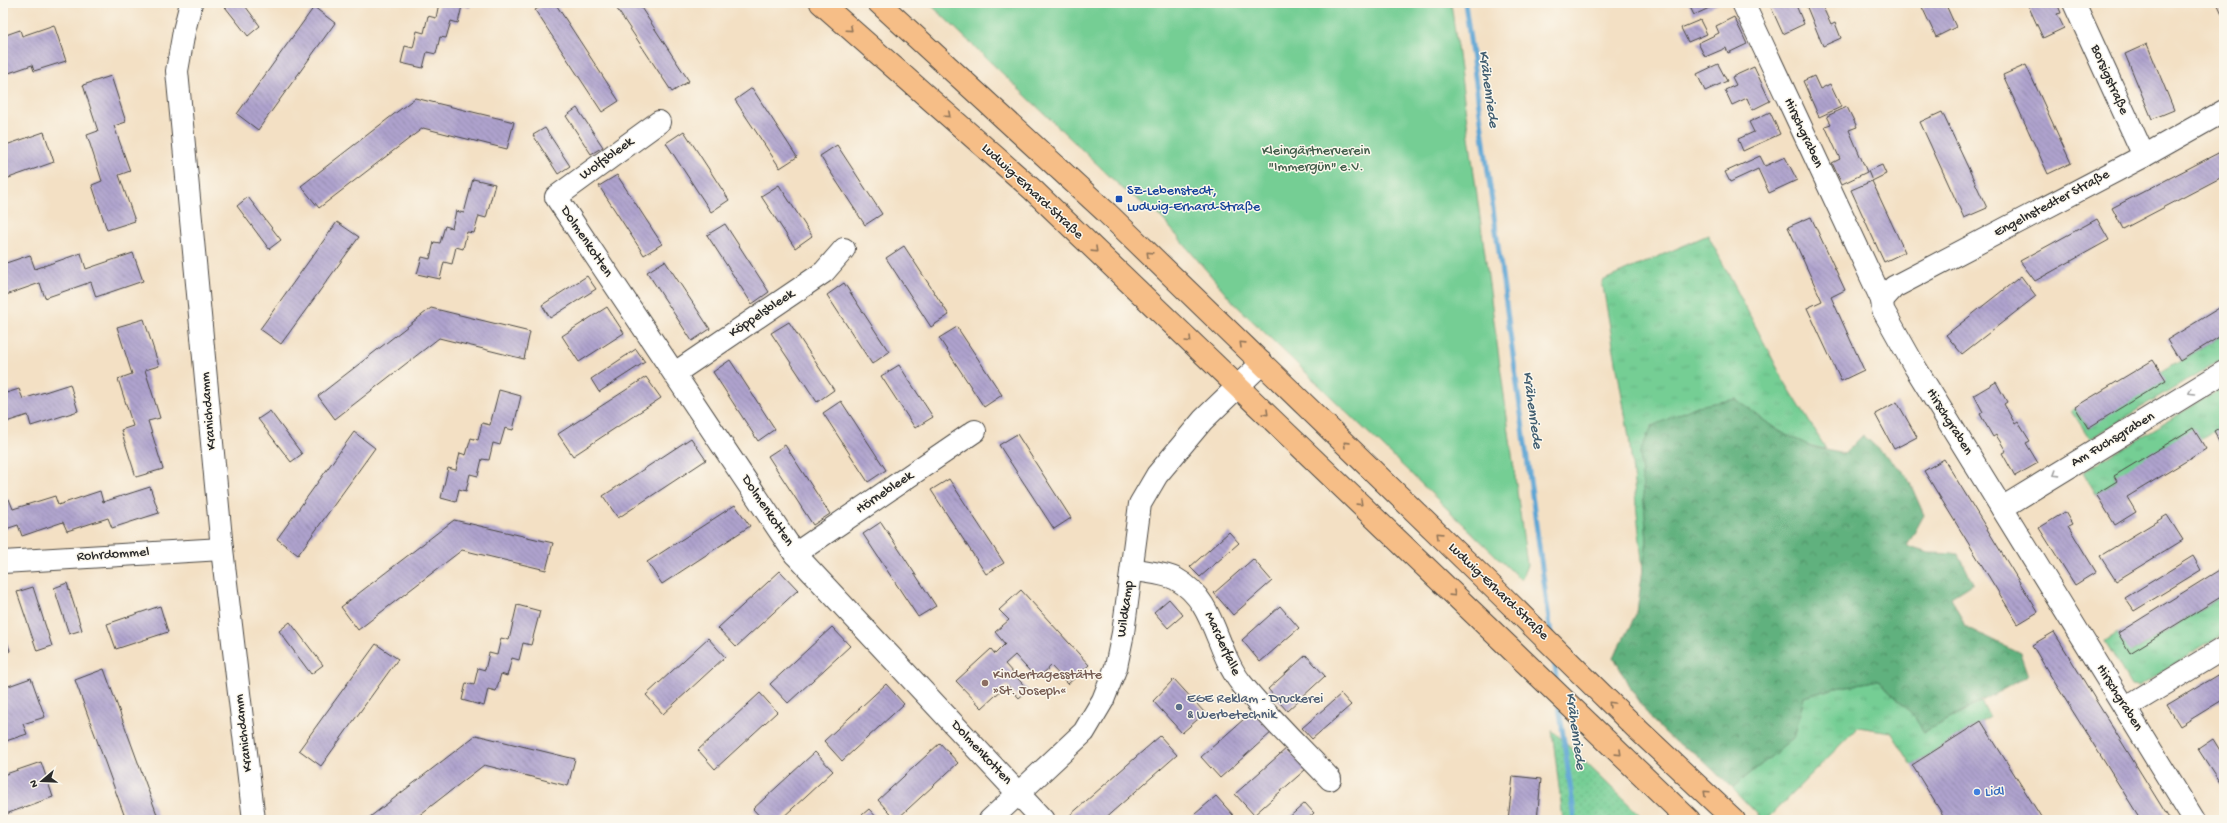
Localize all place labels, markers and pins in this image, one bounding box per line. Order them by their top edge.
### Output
place label: SZ-Lebenstedt, Ludwig-Erhard-Straße [1127,183,1261,216]
marker: SZ-Lebenstedt, Ludwig-Erhard-Straße [1114,194,1124,204]
place label: Kindertagesstätte »St. Joseph« [993,667,1103,700]
marker: Kindertagesstätte »St. Joseph« [980,678,990,688]
place label: EGE Reklam - Druckerei & Werbetechnik [1187,691,1323,724]
marker: EGE Reklam - Druckerei & Werbetechnik [1174,702,1184,712]
place label: Lidl [1985,784,2004,801]
marker: Lidl [1972,787,1982,797]

